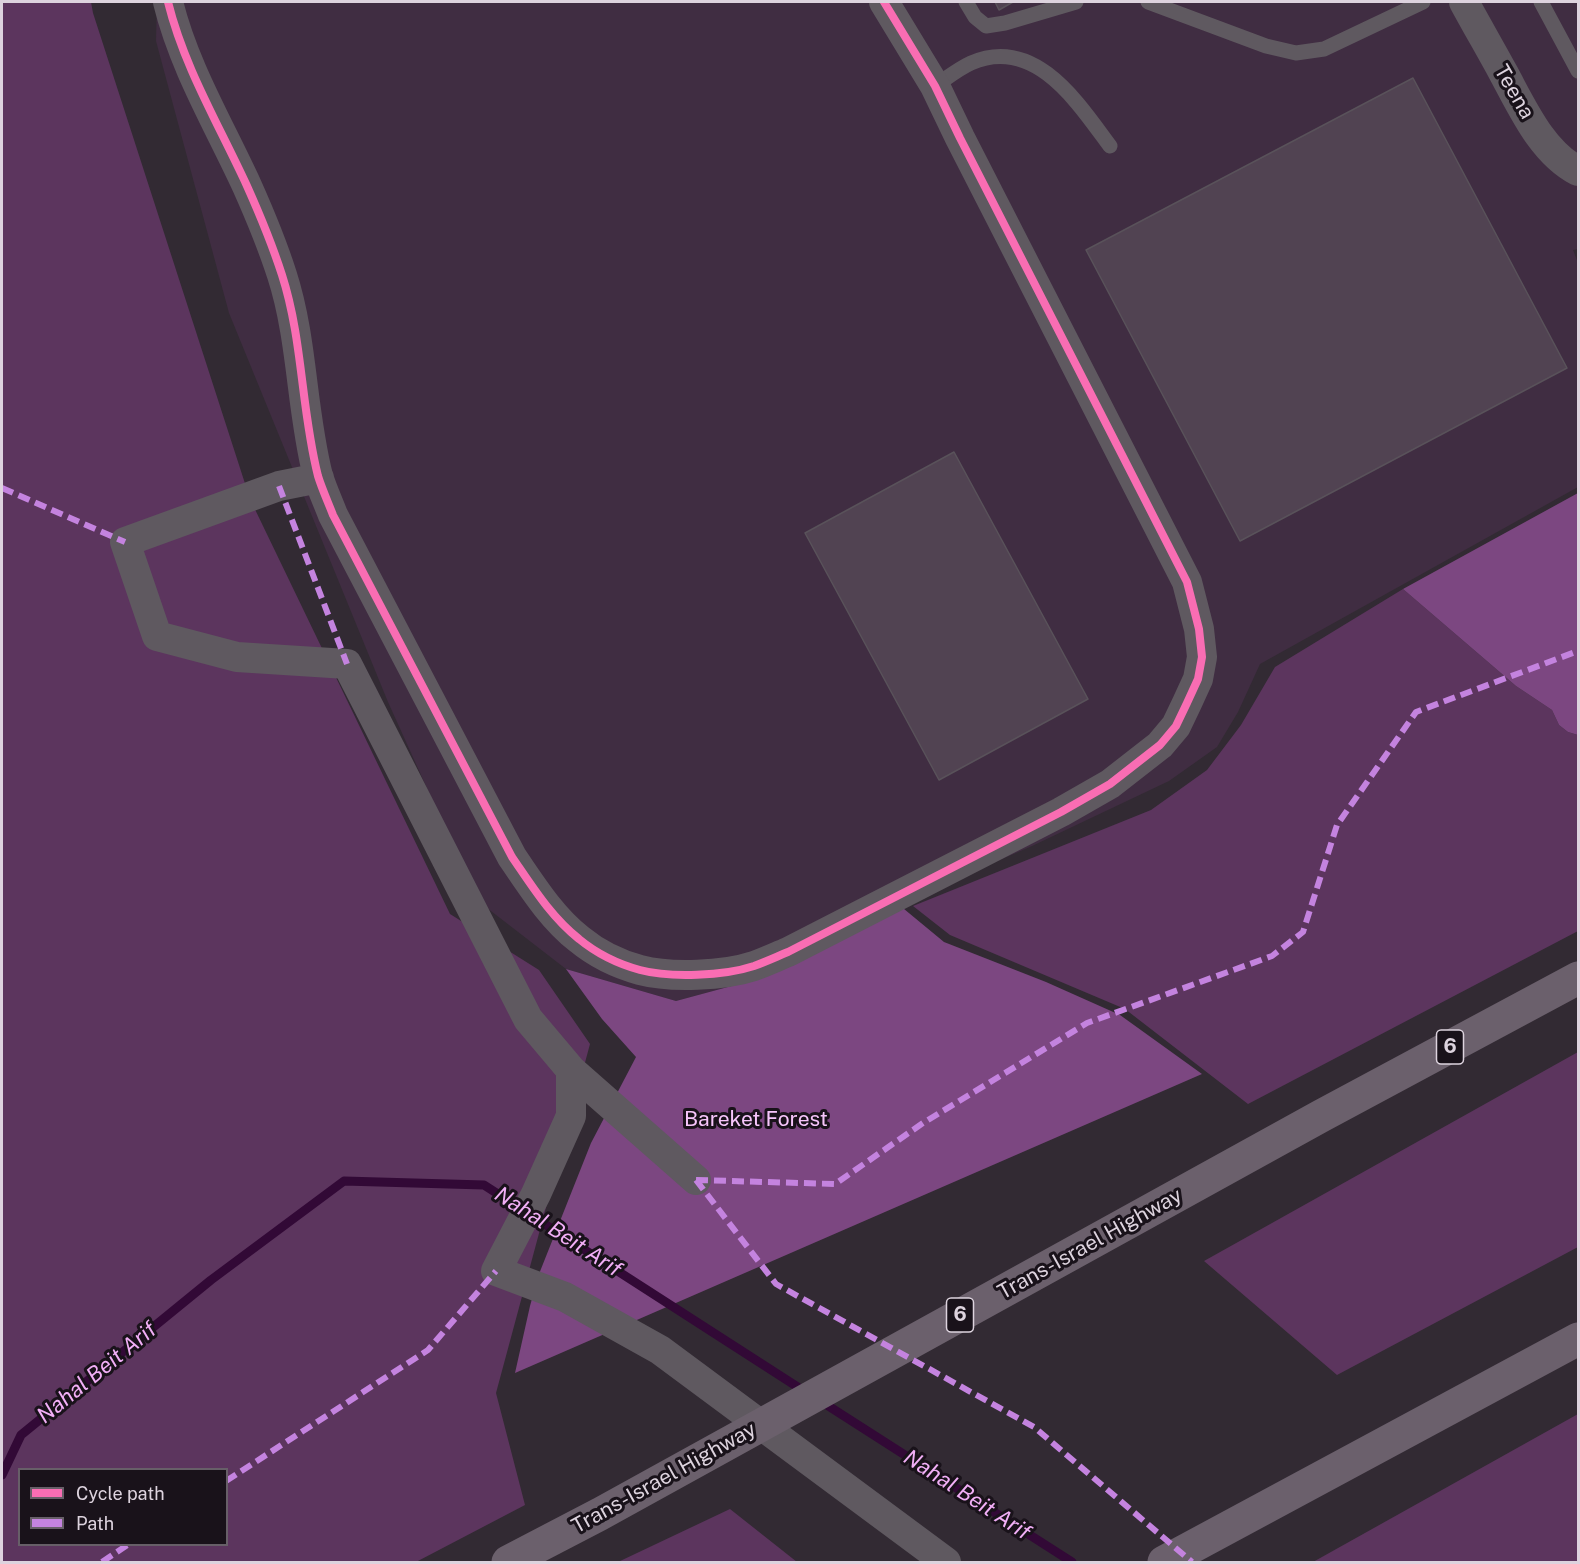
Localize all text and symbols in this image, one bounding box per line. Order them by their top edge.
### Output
street label: Teena [1488,60,1540,124]
road number: 6 [1436,1030,1464,1064]
park label: Bareket Forest [684,1107,828,1133]
water label: Nahal Beit Arif [490,1181,626,1283]
street label: Trans-Israel Highway [994,1183,1186,1305]
road number: 6 [946,1298,974,1332]
water label: Nahal Beit Arif [32,1317,162,1429]
street label: Trans-Israel Highway [568,1417,760,1539]
water label: Nahal Beit Arif [899,1444,1035,1546]
legend [18,1468,228,1546]
text: Cycle path [76,1483,165,1504]
text: Path [76,1513,114,1534]

